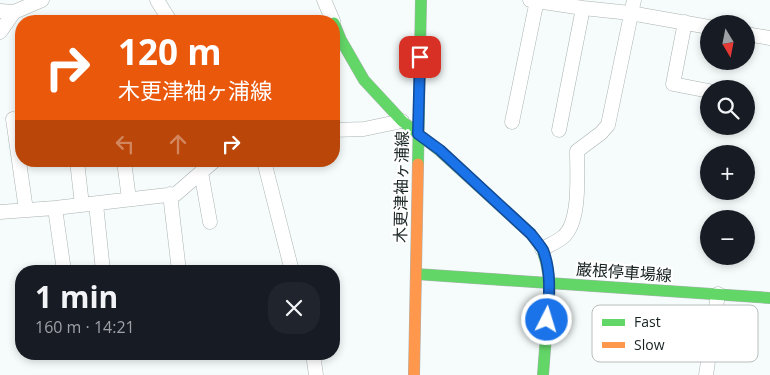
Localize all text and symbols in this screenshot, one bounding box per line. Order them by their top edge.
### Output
north arrow [700,15,755,70]
map controls [700,15,755,265]
text: 120 m [118,28,222,75]
icon: right [35,35,100,100]
pin [399,36,441,78]
icon: arrive [406,43,434,71]
text: 木更津袖ヶ浦線 [118,75,272,105]
button: search [700,80,755,135]
icon: left [111,130,139,158]
icon: ahead [164,130,192,158]
icon: right [217,130,245,158]
street label: 木更津袖ヶ浦線 [389,131,413,243]
button: + [700,145,755,200]
button: − [700,210,755,265]
street label: 巌根停車場線 [575,258,673,286]
text: 1 min [35,276,118,317]
button: close [268,282,320,334]
position arrow [520,293,572,345]
legend [592,305,758,362]
text: Fast [634,312,661,331]
text: 160 m · 14:21 [35,316,135,338]
text: Slow [634,335,665,354]

